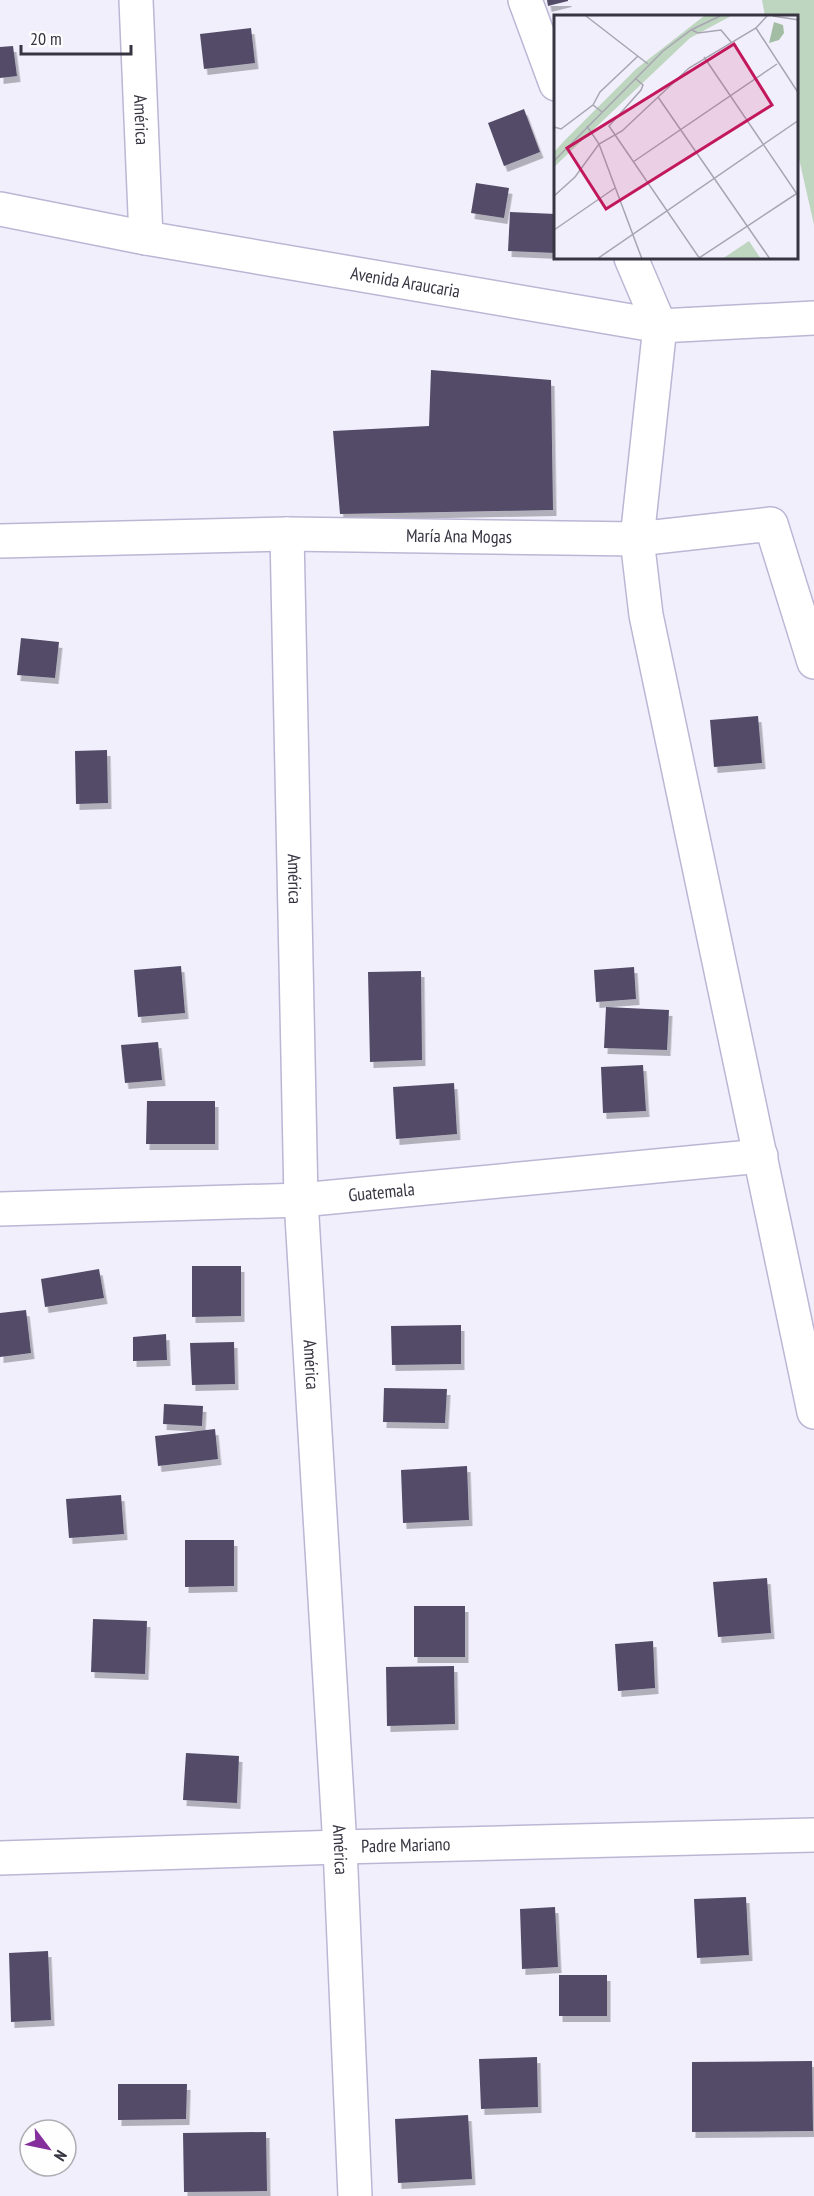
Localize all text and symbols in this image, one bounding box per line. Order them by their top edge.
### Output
inset map [554,15,799,260]
scale bar [21,18,130,56]
text: 20 m [30,27,62,50]
street label: América [129,94,154,145]
street label: Avenida Araucaria [349,261,462,303]
street label: María Ana Mogas [406,524,512,548]
street label: América [283,854,307,904]
street label: Guatemala [347,1177,416,1206]
street label: América [298,1339,324,1390]
street label: América [328,1824,353,1875]
street label: Padre Mariano [361,1832,451,1857]
north arrow [18,2118,78,2178]
text: N [50,2147,71,2165]

